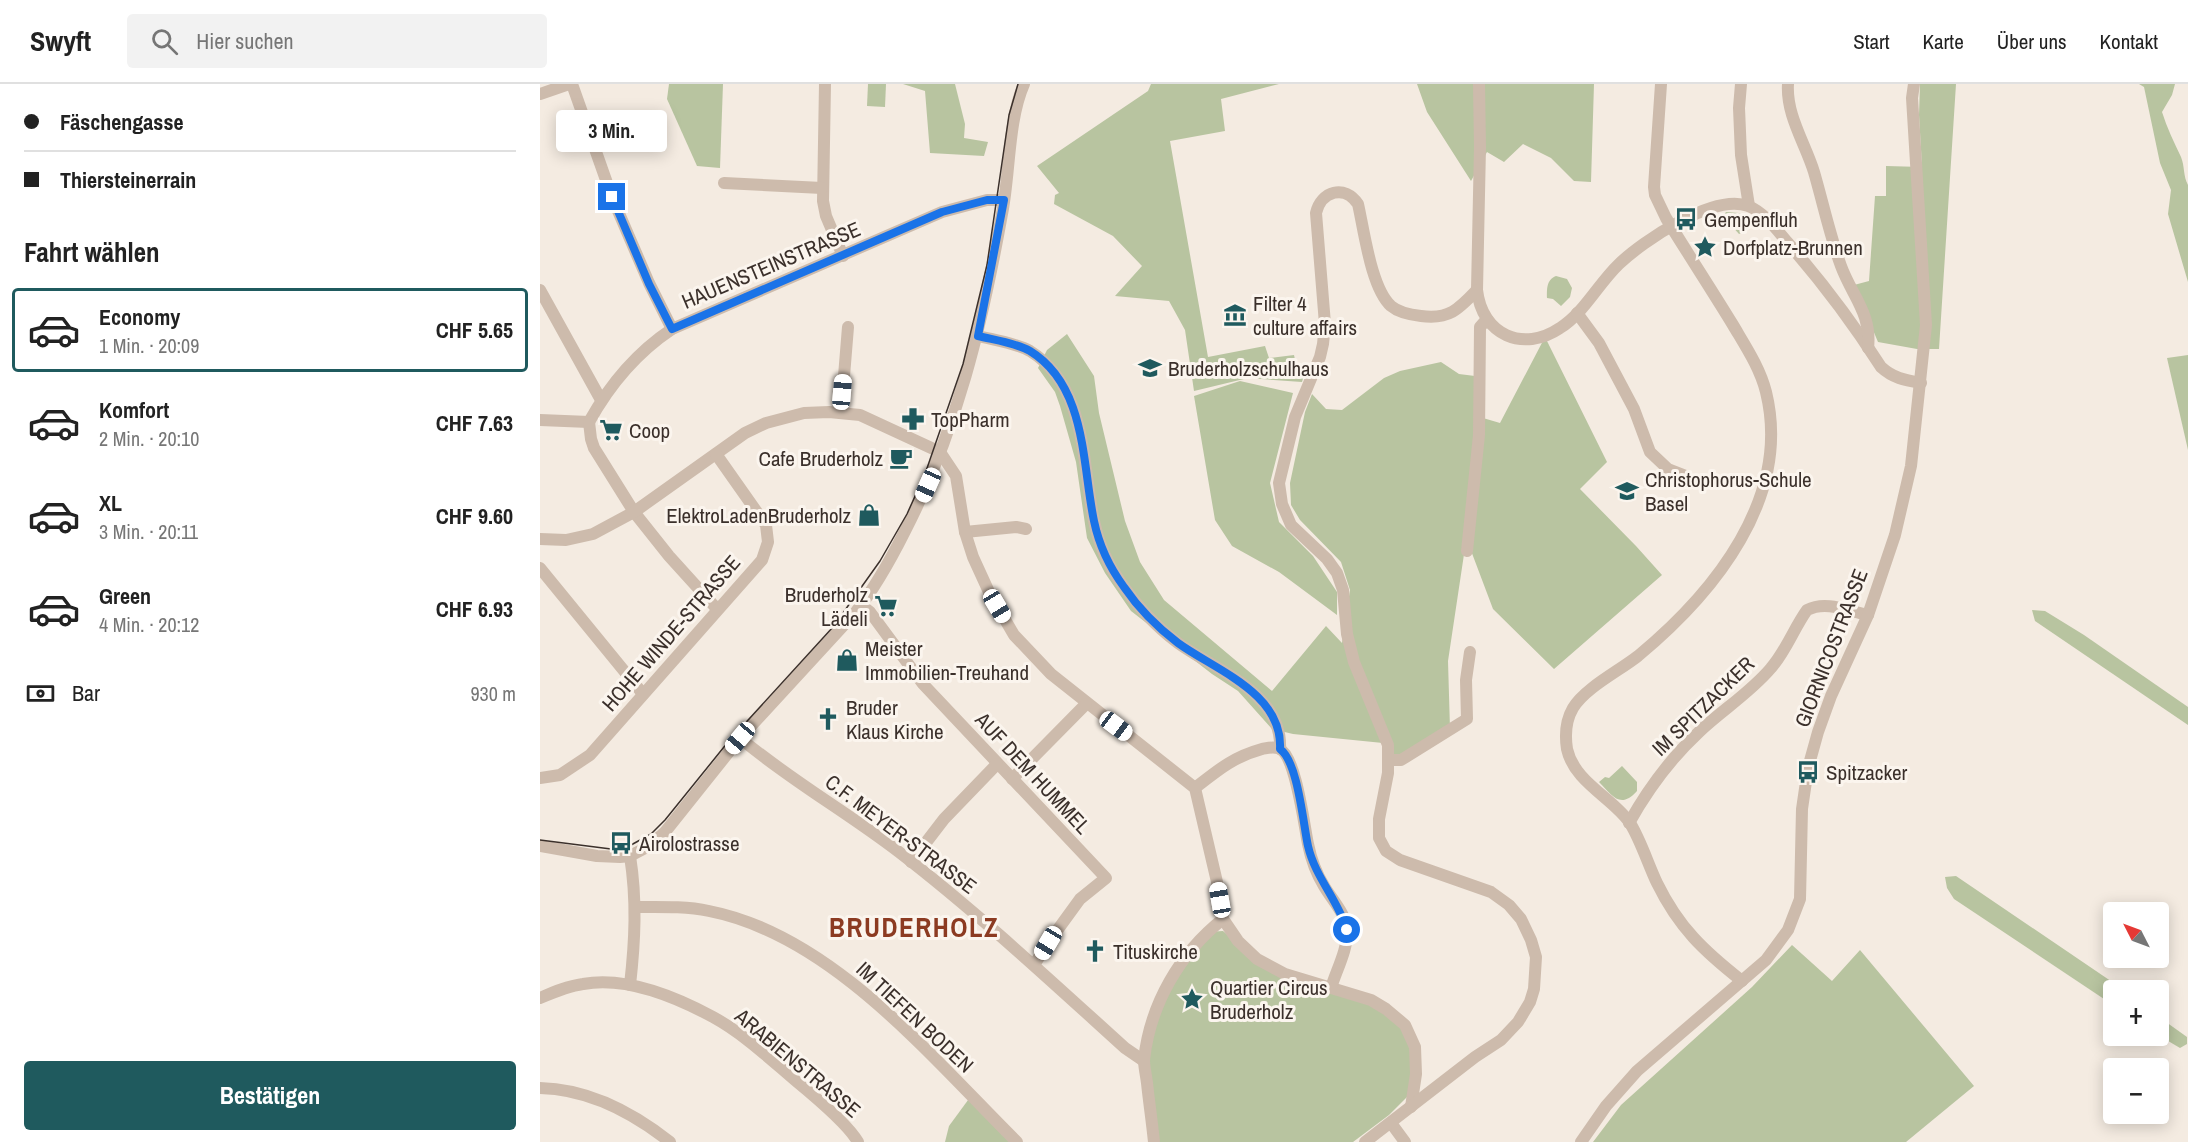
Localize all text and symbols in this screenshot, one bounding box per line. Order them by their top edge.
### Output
search box [127,14,547,68]
text: Swyft [30,22,91,60]
icon: search [148,25,181,58]
text: Hier suchen [196,26,294,56]
text: Start [1853,27,1890,56]
text: Karte [1923,27,1964,56]
text: Über uns [1997,27,2067,56]
text: Kontakt [2100,27,2158,56]
text: Fäschengasse [60,107,183,137]
callout: 3 Min. [556,110,668,152]
text: 3 Min. [588,117,635,144]
text: Thiersteinerrain [60,165,196,195]
route end [598,183,625,210]
place label: Gempenfluh [1704,205,1798,234]
bus stop icon: Gempenfluh [1673,206,1699,232]
street label: HAUENSTEINSTRASSE [677,214,865,316]
place label: Dorfplatz-Brunnen [1723,233,1863,262]
text: Fahrt wählen [24,234,160,270]
place icon: Dorfplatz-Brunnen [1692,234,1718,260]
place label: Filter 4 culture affairs [1253,289,1357,342]
text: Economy [99,302,180,332]
museum icon: Filter 4 culture affairs [1222,302,1248,328]
icon: car [27,303,81,357]
text: CHF 5.65 [436,315,513,345]
text: 1 Min. · 20:09 [99,332,199,359]
place label: Bruderholzschulhaus [1168,354,1329,383]
school or university icon: Bruderholzschulhaus [1137,355,1163,381]
car [831,373,853,411]
text: Komfort [99,395,169,425]
icon: car [27,396,81,450]
place label: TopPharm [931,405,1009,434]
pharmacy icon: TopPharm [900,406,926,432]
text: CHF 7.63 [436,408,513,438]
place label: Coop [629,416,670,445]
supermarket icon: Coop [598,417,624,443]
text: 2 Min. · 20:10 [99,425,199,452]
place label: Cafe Bruderholz [759,444,883,473]
cafe icon: Cafe Bruderholz [888,445,914,471]
car [912,465,944,505]
place label: Christophorus-Schule Basel [1645,465,1812,518]
school or university icon: Christophorus-Schule Basel [1614,478,1640,504]
text: XL [99,488,122,518]
icon: car [27,489,81,543]
text: CHF 9.60 [436,501,513,531]
place label: ElektroLadenBruderholz [666,501,851,530]
shop icon: ElektroLadenBruderholz [856,502,882,528]
text: 3 Min. · 20:11 [99,518,198,545]
street label: HOHE WINDE-STRASSE [595,549,747,717]
street label: GIORNICOSTRASSE [1787,565,1875,731]
place label: Bruderholz Lädeli [785,580,868,633]
text: Green [99,581,151,611]
icon: car [27,582,81,636]
car [980,586,1014,626]
supermarket icon: Bruderholz Lädeli [873,593,899,619]
text: CHF 6.93 [436,594,513,624]
text: 4 Min. · 20:12 [99,611,199,638]
place label: Meister Immobilien-Treuhand [865,634,1029,687]
shop icon: Meister Immobilien-Treuhand [834,647,860,673]
street label: IM SPITZACKER [1645,650,1761,762]
icon: cash [24,677,57,710]
text: Bar [72,678,100,708]
text: 930 m [470,680,516,707]
place label: Bruder Klaus Kirche [846,693,944,746]
street label: AUF DEM HUMMEL [968,705,1097,841]
church icon: Bruder Klaus Kirche [815,706,841,732]
car [1096,708,1136,744]
car [722,718,758,758]
place label: Spitzacker [1826,758,1908,787]
bus stop icon: Spitzacker [1795,759,1821,785]
street label: C.F. MEYER-STRASSE [819,767,983,901]
place label: Airolostrasse [638,829,740,858]
bus stop icon: Airolostrasse [608,830,634,856]
car [1208,881,1232,919]
north arrow [2103,902,2169,968]
map controls [2103,902,2169,1124]
district label: BRUDERHOLZ [829,909,999,945]
route start [1333,916,1360,943]
car [1031,923,1065,963]
place label: Tituskirche [1113,937,1198,966]
church icon: Tituskirche [1082,938,1108,964]
street label: IM TIEFEN BODEN [850,955,980,1079]
place label: Quartier Circus Bruderholz [1210,973,1328,1026]
button: + [2103,980,2169,1046]
place icon: Quartier Circus Bruderholz [1179,986,1205,1012]
street label: ARABIENSTRASSE [728,1001,867,1124]
button: − [2103,1058,2169,1124]
button: Bestätigen [24,1061,516,1130]

